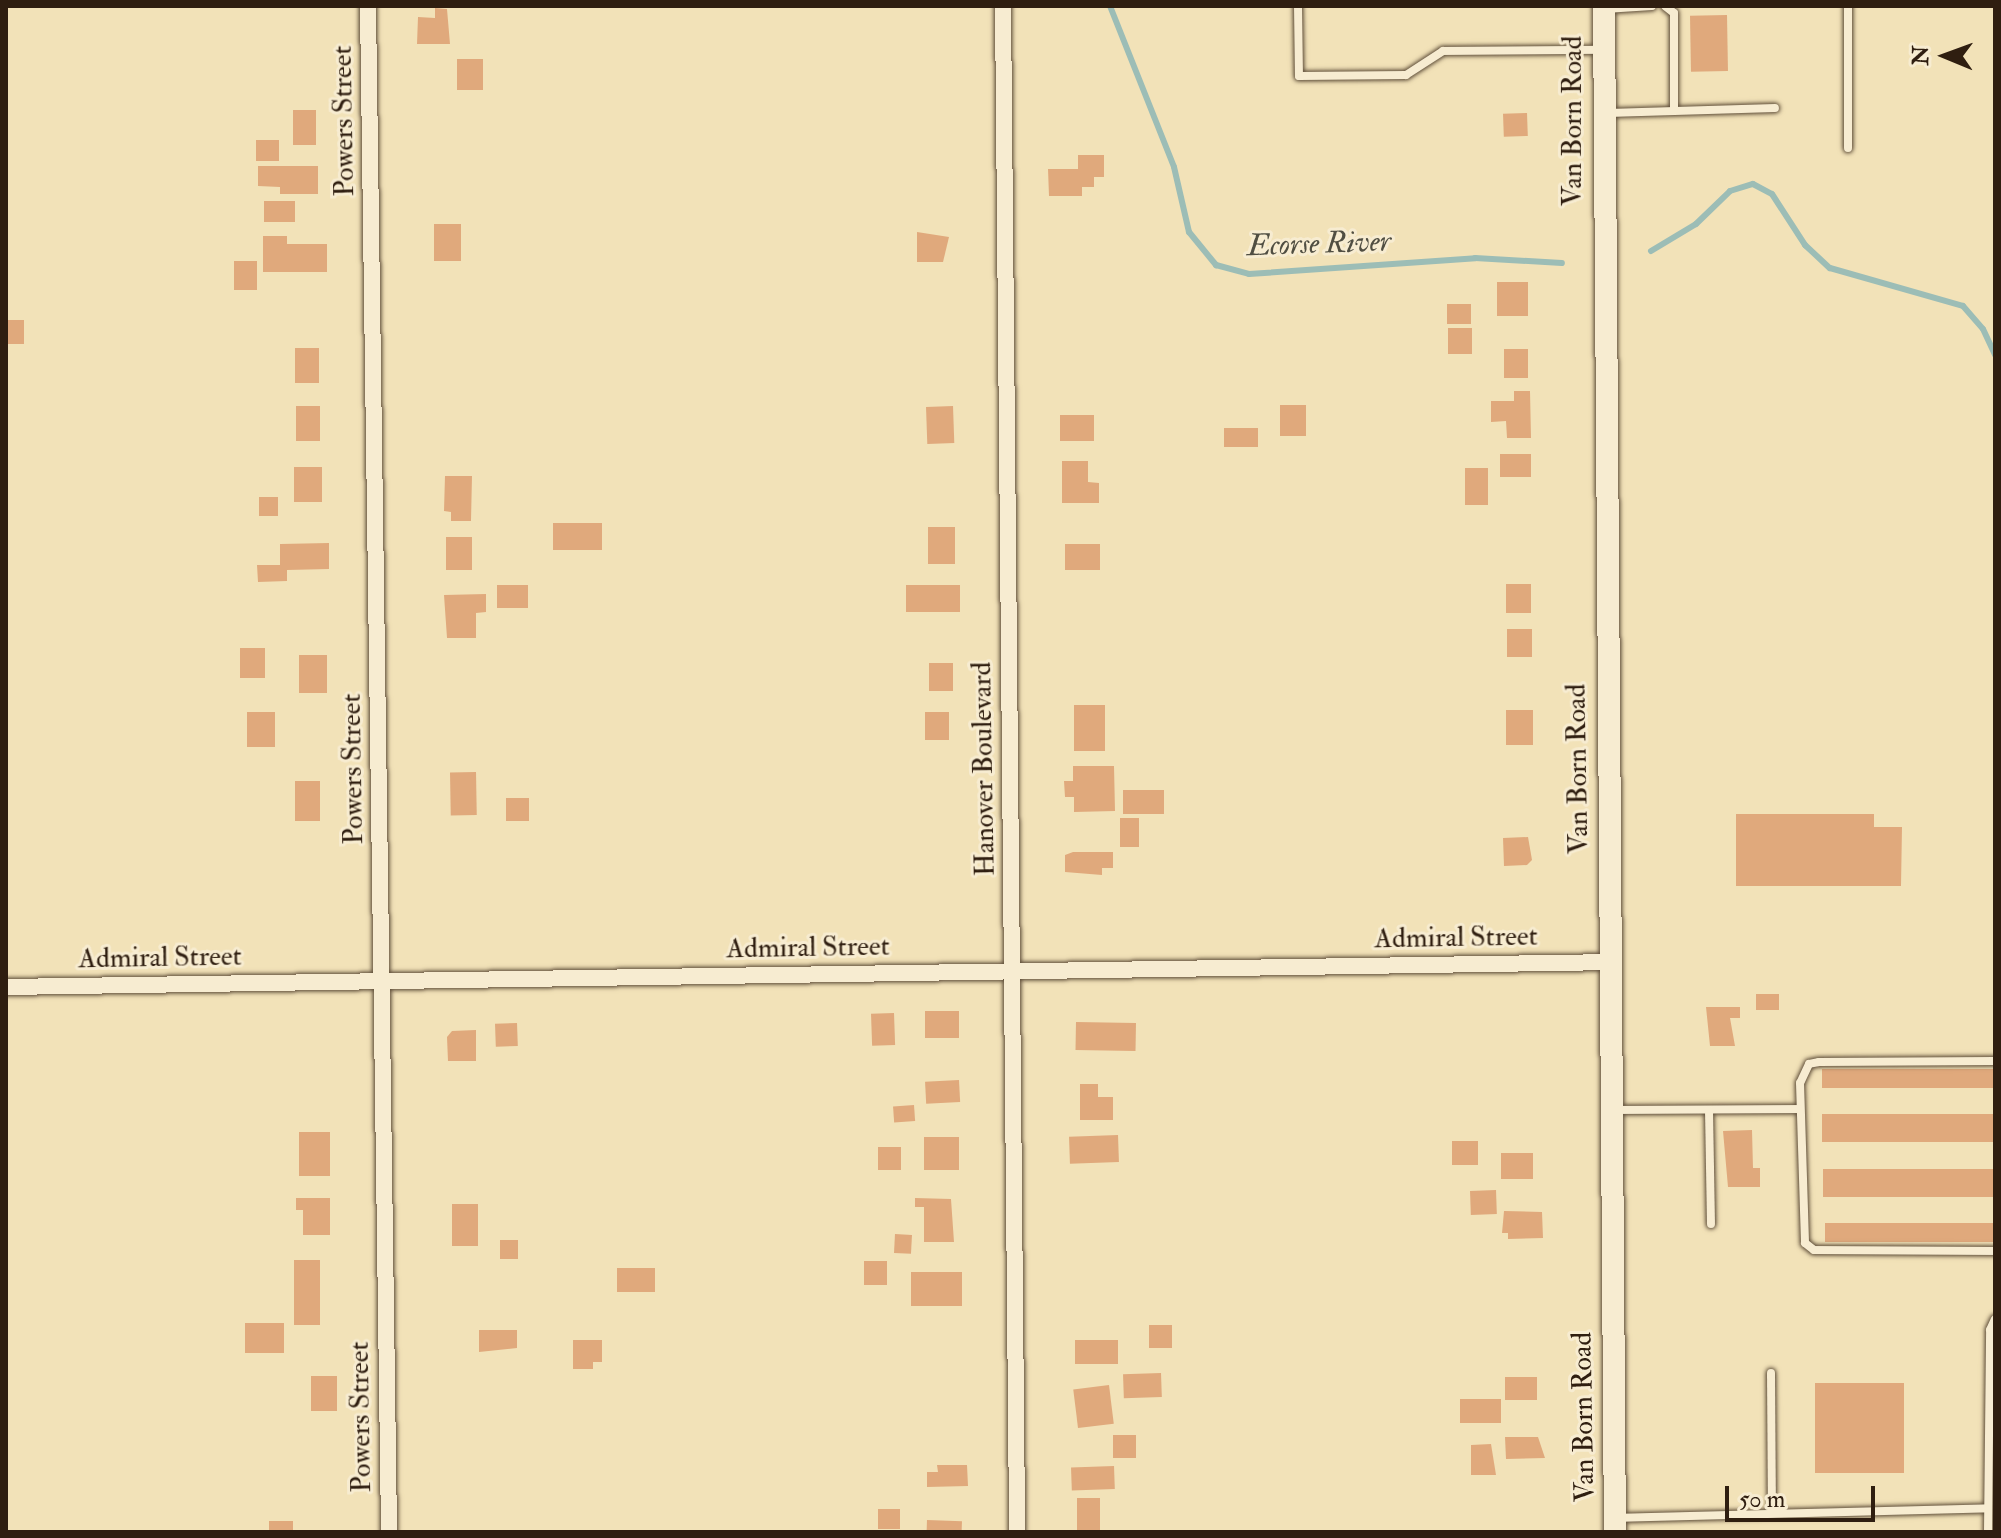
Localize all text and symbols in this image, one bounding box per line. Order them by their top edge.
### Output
north arrow [1905,16,1985,96]
street label: Van Born Road [1556,36,1590,206]
street label: Powers Street [326,45,362,197]
text: N [1907,45,1935,66]
water label: Ecorse River [1247,224,1391,264]
street label: Hanover Boulevard [965,661,1003,877]
street label: Van Born Road [1560,684,1596,854]
street label: Powers Street [335,693,371,845]
street label: Admiral Street [1374,920,1538,956]
street label: Admiral Street [726,930,890,966]
street label: Admiral Street [78,940,242,976]
street label: Van Born Road [1566,1332,1602,1502]
street label: Powers Street [343,1341,379,1493]
scale bar [1729,1470,1879,1520]
text: 50 m [1739,1484,1785,1515]

